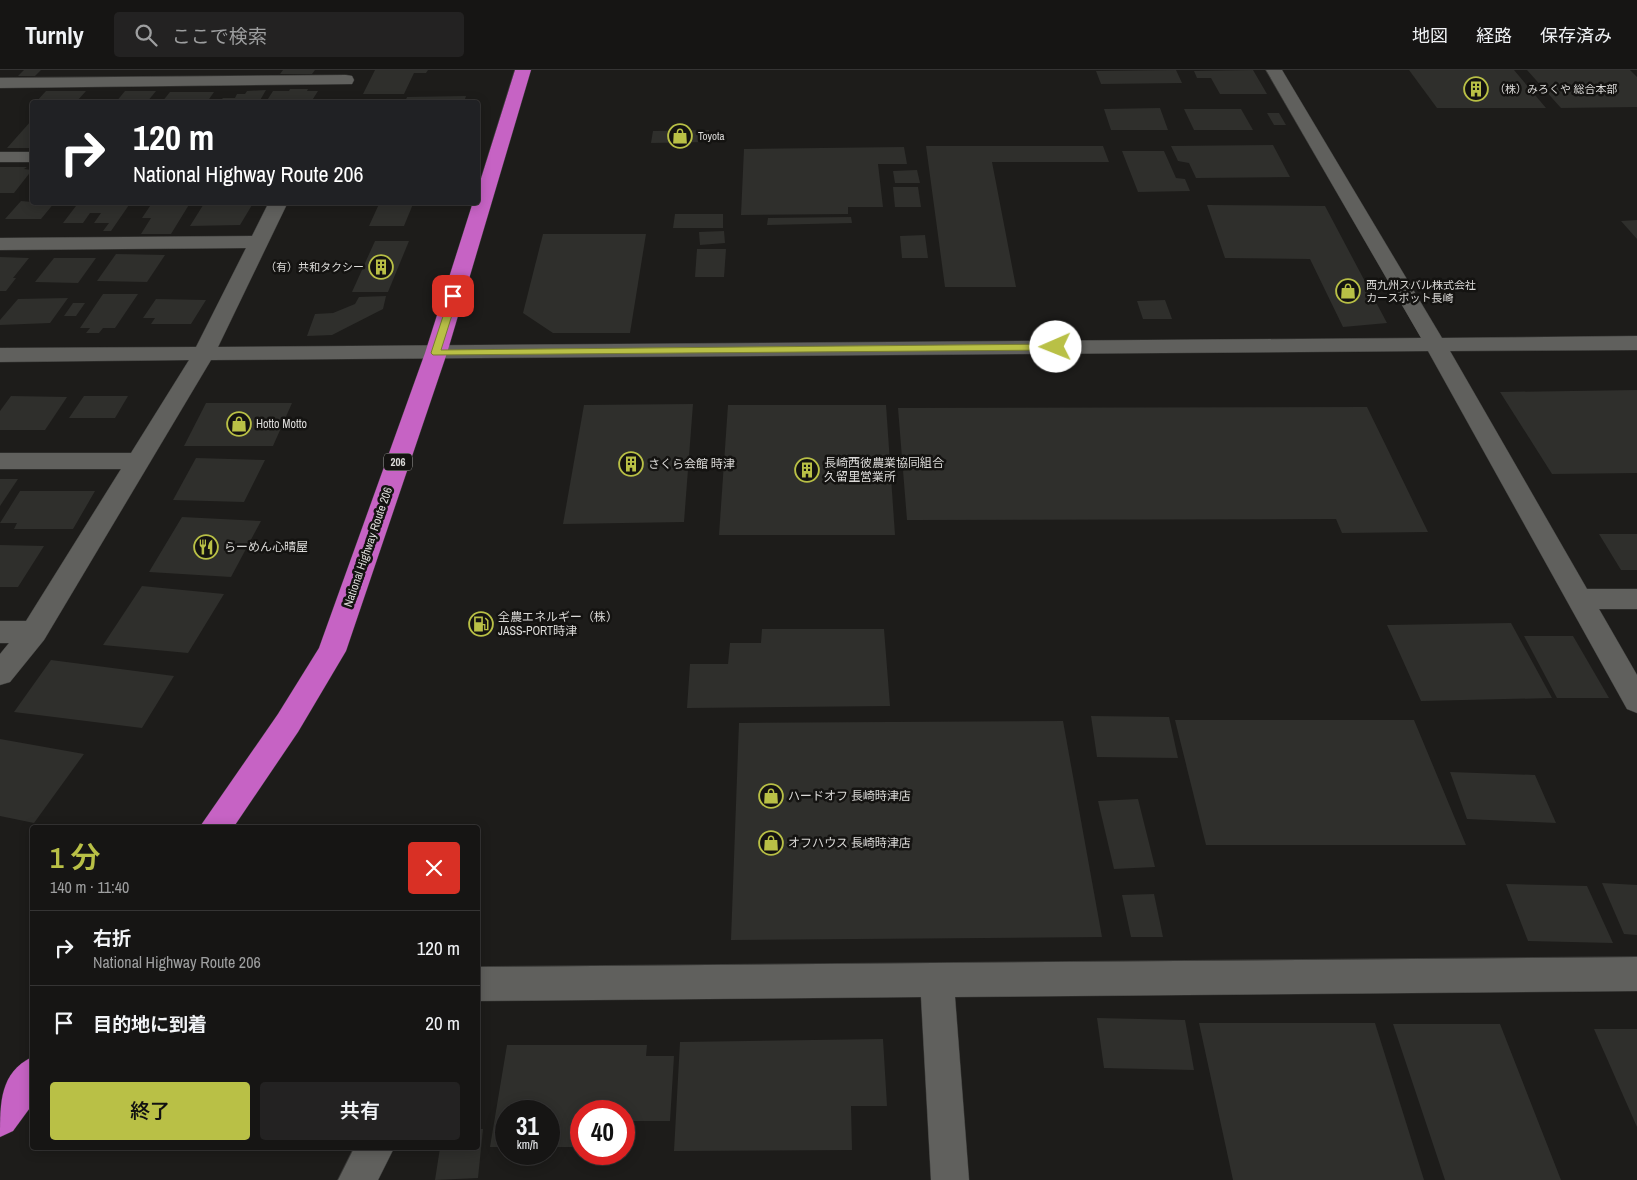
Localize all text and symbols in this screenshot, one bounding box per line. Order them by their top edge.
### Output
search box [114,12,464,57]
text: Turnly [25,19,84,51]
icon: search [132,21,160,49]
text: ここで検索 [172,23,267,49]
text: 地図 [1412,23,1448,48]
text: 経路 [1476,23,1512,48]
text: 保存済み [1540,23,1612,48]
building icon: （株）みろくや 総合本部 [1463,76,1489,102]
place label: （株）みろくや 総合本部 [1494,82,1618,96]
text: 120 m [133,114,214,161]
icon: right [50,120,115,185]
shop icon: Toyota [667,123,693,149]
place label: Toyota [698,129,725,143]
text: National Highway Route 206 [133,159,364,189]
building icon: （有）共和タクシー [368,254,394,280]
place label: （有）共和タクシー [265,260,364,274]
pin [432,275,474,317]
shop icon: 西九州スバル株式会社 カースポット長崎 [1335,278,1361,304]
place label: 西九州スバル株式会社 カースポット長崎 [1366,278,1476,305]
icon: arrive [439,282,467,310]
position arrow [1029,320,1081,372]
shop icon: Hotto Motto [226,411,252,437]
place label: Hotto Motto [256,416,307,432]
building icon: さくら会館 時津 [618,451,644,477]
road number: 206 [384,454,412,471]
place label: 長崎西彼農業協同組合 久留里営業所 [824,455,944,485]
place label: さくら会館 時津 [648,456,735,472]
building icon: 長崎西彼農業協同組合 久留里営業所 [794,457,820,483]
street label: National Highway Route 206 [340,485,396,609]
restaurant icon: らーめん心晴屋 [193,534,219,560]
place label: らーめん心晴屋 [224,539,308,555]
place label: 全農エネルギー（株） JASS-PORT時津 [498,609,618,639]
fuel station icon: 全農エネルギー（株） JASS-PORT時津 [468,611,494,637]
shop icon: ハードオフ 長崎時津店 [758,783,784,809]
place label: ハードオフ 長崎時津店 [788,788,911,804]
shop icon: オフハウス 長崎時津店 [758,830,784,856]
place label: オフハウス 長崎時津店 [788,835,911,851]
text: 1 分 [50,837,101,877]
button: close [408,842,460,894]
text: 140 m · 11:40 [50,876,129,898]
text: 右折 [93,925,131,951]
icon: right [50,934,78,962]
text: 120 m [417,935,460,961]
text: National Highway Route 206 [93,951,261,973]
icon: arrive [50,1009,78,1037]
text: 20 m [425,1010,460,1036]
text: 目的地に到着 [93,1011,207,1037]
button: 終了 [50,1082,250,1140]
button: 共有 [260,1082,460,1140]
speed limit sign: 40 [570,1100,635,1165]
text: 31 [516,1109,539,1143]
text: km/h [517,1137,538,1153]

